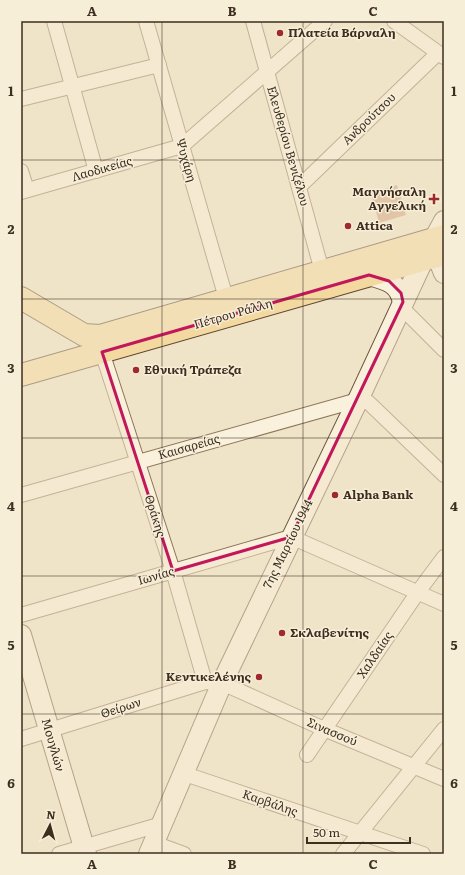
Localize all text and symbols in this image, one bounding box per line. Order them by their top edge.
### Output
text: A [87,1,97,20]
text: B [228,1,237,20]
text: C [368,1,378,20]
place label: Πλατεία Βάρναλη [288,23,396,41]
marker: Πλατεία Βάρναλη [275,28,285,38]
text: 1 [8,81,14,100]
text: 1 [451,81,457,100]
street label: Ελευθερίου Βενιζέλου [263,84,315,208]
street label: Ανδρούτσου [337,88,399,149]
street label: Ψυχάρη [172,136,202,184]
street label: Λαοδικείας [69,151,134,185]
place label: Μαγνήσαλη Αγγελική [352,182,426,214]
marker: Μαγνήσαλη Αγγελική [429,194,439,204]
place label: Attica [356,216,393,234]
text: 2 [8,219,15,238]
text: 2 [451,219,458,238]
marker: Attica [343,221,353,231]
street label: Πέτρου Ράλλη [191,293,274,333]
text: 3 [7,358,15,377]
text: 3 [450,358,458,377]
place label: Εθνική Τράπεζα [144,360,242,378]
marker: Εθνική Τράπεζα [131,365,141,375]
street label: Καισαρείας [156,429,222,463]
place label: Alpha Bank [343,485,414,503]
marker: Alpha Bank [330,490,340,500]
street label: Θράκης [141,492,171,539]
text: 4 [7,496,15,515]
street label: 7ης Μαρτίου 1944 [258,496,317,591]
text: 4 [450,496,458,515]
street label: Ιωνίας [135,561,176,589]
place label: Σκλαβενίτης [290,623,370,641]
street label: Χαλδαίας [352,627,397,682]
marker: Σκλαβενίτης [277,628,287,638]
text: 5 [7,635,15,654]
text: 5 [450,635,458,654]
place label: Κεντικελένης [166,667,252,685]
marker: Κεντικελένης [254,672,264,682]
street label: Θείρων [98,692,143,722]
street label: Σινασσού [304,712,360,750]
street label: Μουγλών [38,716,70,774]
text: 6 [7,773,15,792]
text: 6 [450,773,458,792]
street label: Καρβάλης [240,784,301,820]
north arrow [30,805,70,845]
text: N [46,806,57,822]
scale bar [307,819,410,845]
text: 50 m [313,823,340,841]
text: A [87,854,97,873]
text: B [228,854,237,873]
text: C [368,854,378,873]

